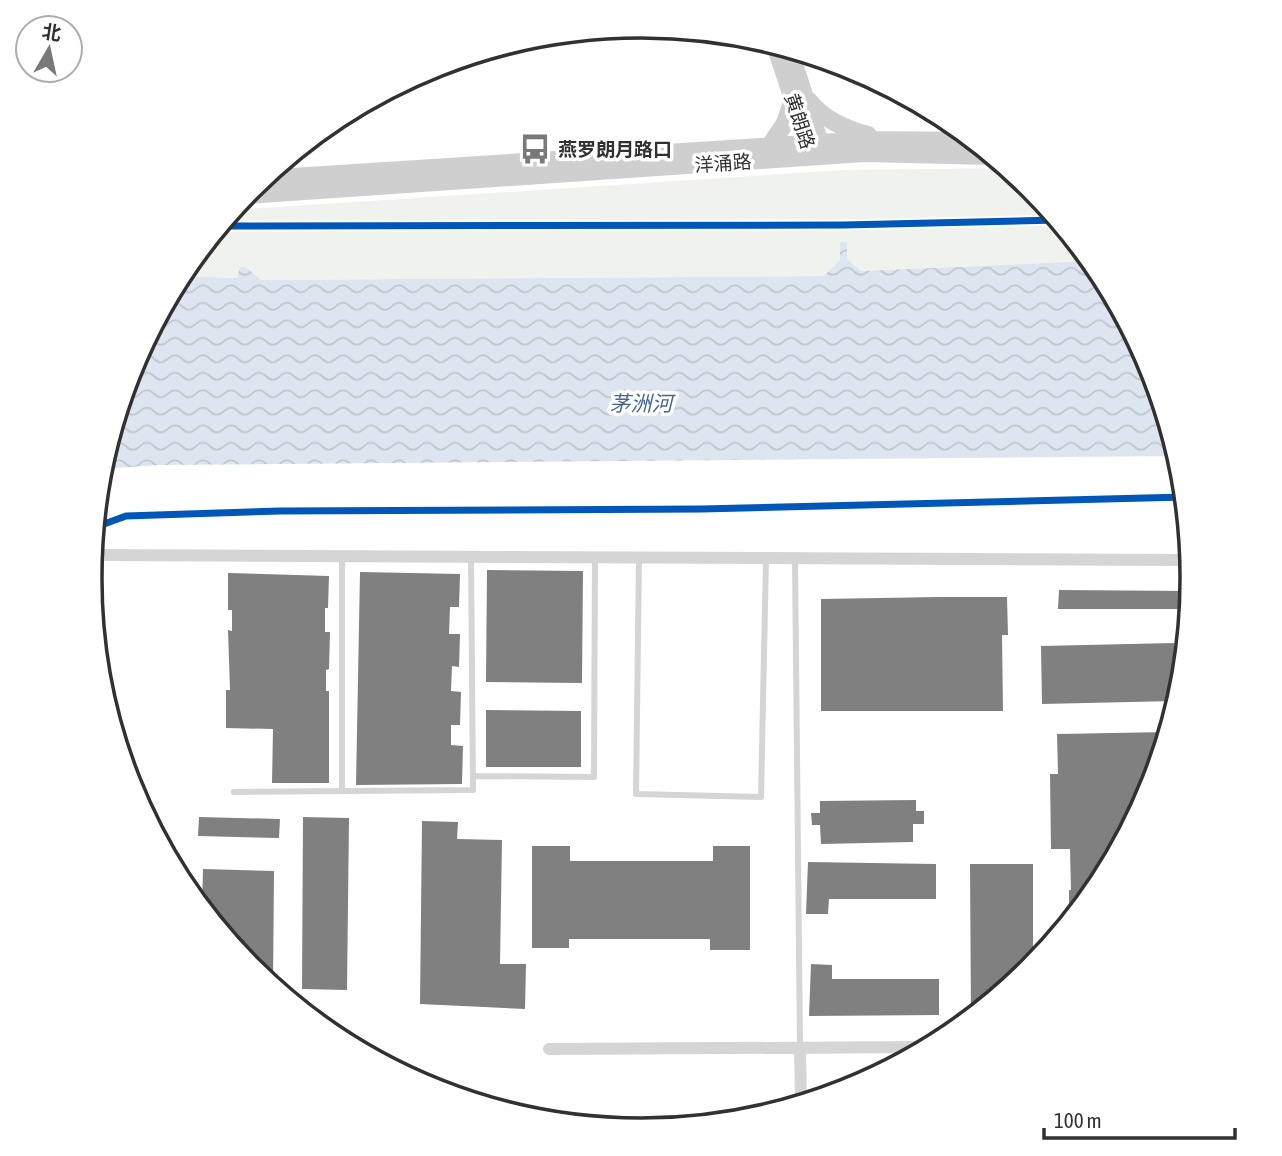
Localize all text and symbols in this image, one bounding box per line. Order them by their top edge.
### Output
north arrow [14,14,84,84]
text: 北 [41,20,63,45]
street label: 黄朗路 [781,90,819,152]
bus stop icon: 燕罗朗月路口 [518,132,552,166]
place label: 燕罗朗月路口 [558,138,672,160]
street label: 洋涌路 [694,150,752,176]
water label: 茅洲河 [610,391,676,415]
scale bar [1044,1096,1235,1140]
text: 100 m [1054,1108,1102,1132]

